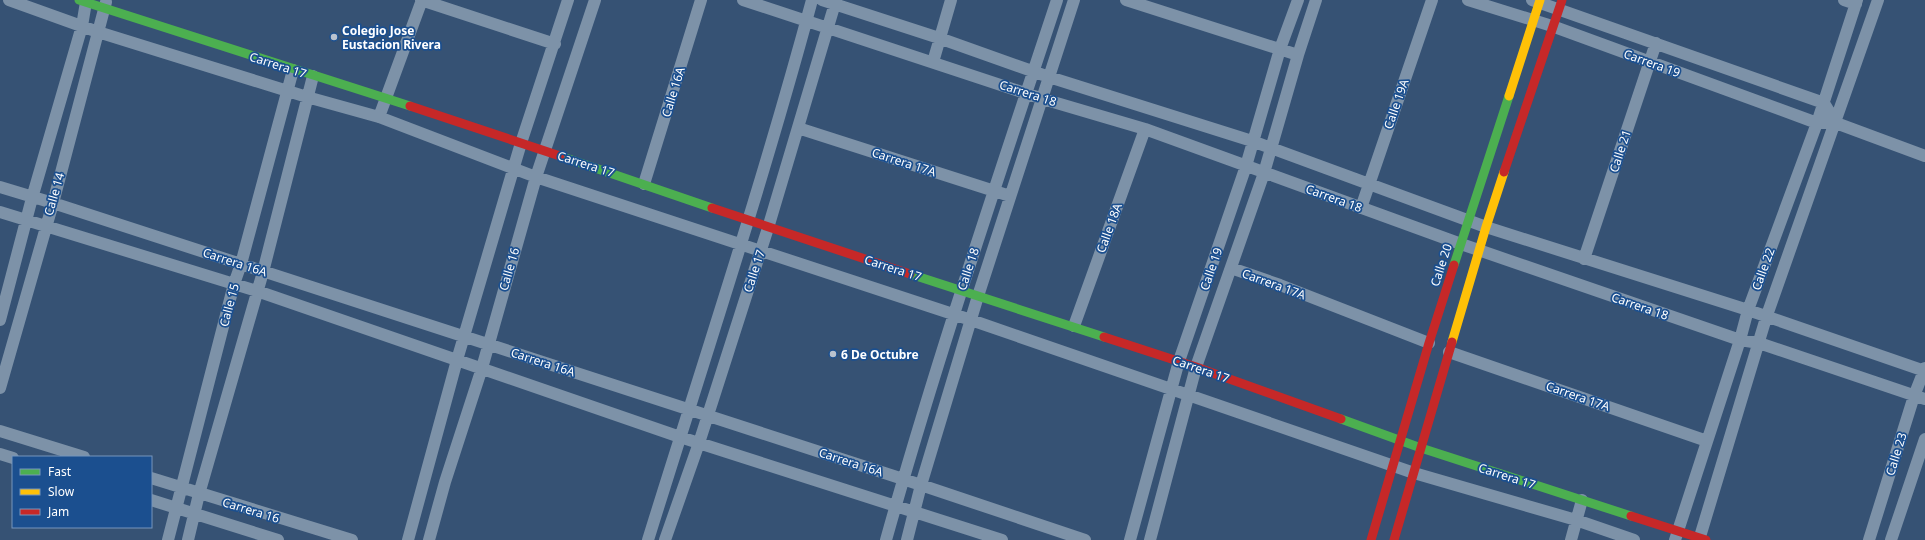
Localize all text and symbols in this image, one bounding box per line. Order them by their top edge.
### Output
place label: Colegio Jose Eustacion Rivera [342,22,441,53]
marker: Colegio Jose Eustacion Rivera [329,32,339,42]
street label: Carrera 19 [1621,45,1683,81]
street label: Carrera 17 [247,48,309,82]
street label: Calle 16A [657,64,689,119]
street label: Carrera 18 [997,76,1059,110]
street label: Calle 19A [1380,76,1413,131]
street label: Calle 21 [1605,127,1635,175]
street label: Carrera 17A [870,144,939,180]
street label: Carrera 17 [555,147,617,181]
street label: Calle 14 [40,170,68,218]
street label: Carrera 18 [1303,180,1365,216]
street label: Calle 18A [1092,200,1126,255]
street label: Calle 20 [1426,241,1456,289]
street label: Carrera 16A [201,244,270,280]
street label: Calle 16 [495,245,523,293]
street label: Calle 18 [953,245,983,293]
street label: Calle 19 [1196,245,1226,293]
street label: Calle 22 [1747,245,1779,293]
street label: Calle 17 [739,247,769,295]
street label: Carrera 17 [862,251,924,285]
street label: Carrera 17A [1240,265,1309,304]
street label: Calle 15 [215,281,243,329]
street label: Carrera 18 [1609,288,1671,324]
street label: Carrera 16A [509,344,578,380]
place label: 6 De Octubre [841,346,919,363]
marker: 6 De Octubre [828,349,838,359]
street label: Carrera 17 [1170,351,1232,387]
street label: Carrera 17A [1544,377,1613,415]
street label: Calle 23 [1881,430,1911,478]
street label: Carrera 16A [817,444,886,480]
legend [12,456,152,528]
street label: Carrera 17 [1476,459,1538,493]
text: Fast [48,463,72,480]
text: Slow [48,483,75,500]
street label: Carrera 16 [220,493,282,527]
text: Jam [47,503,69,520]

